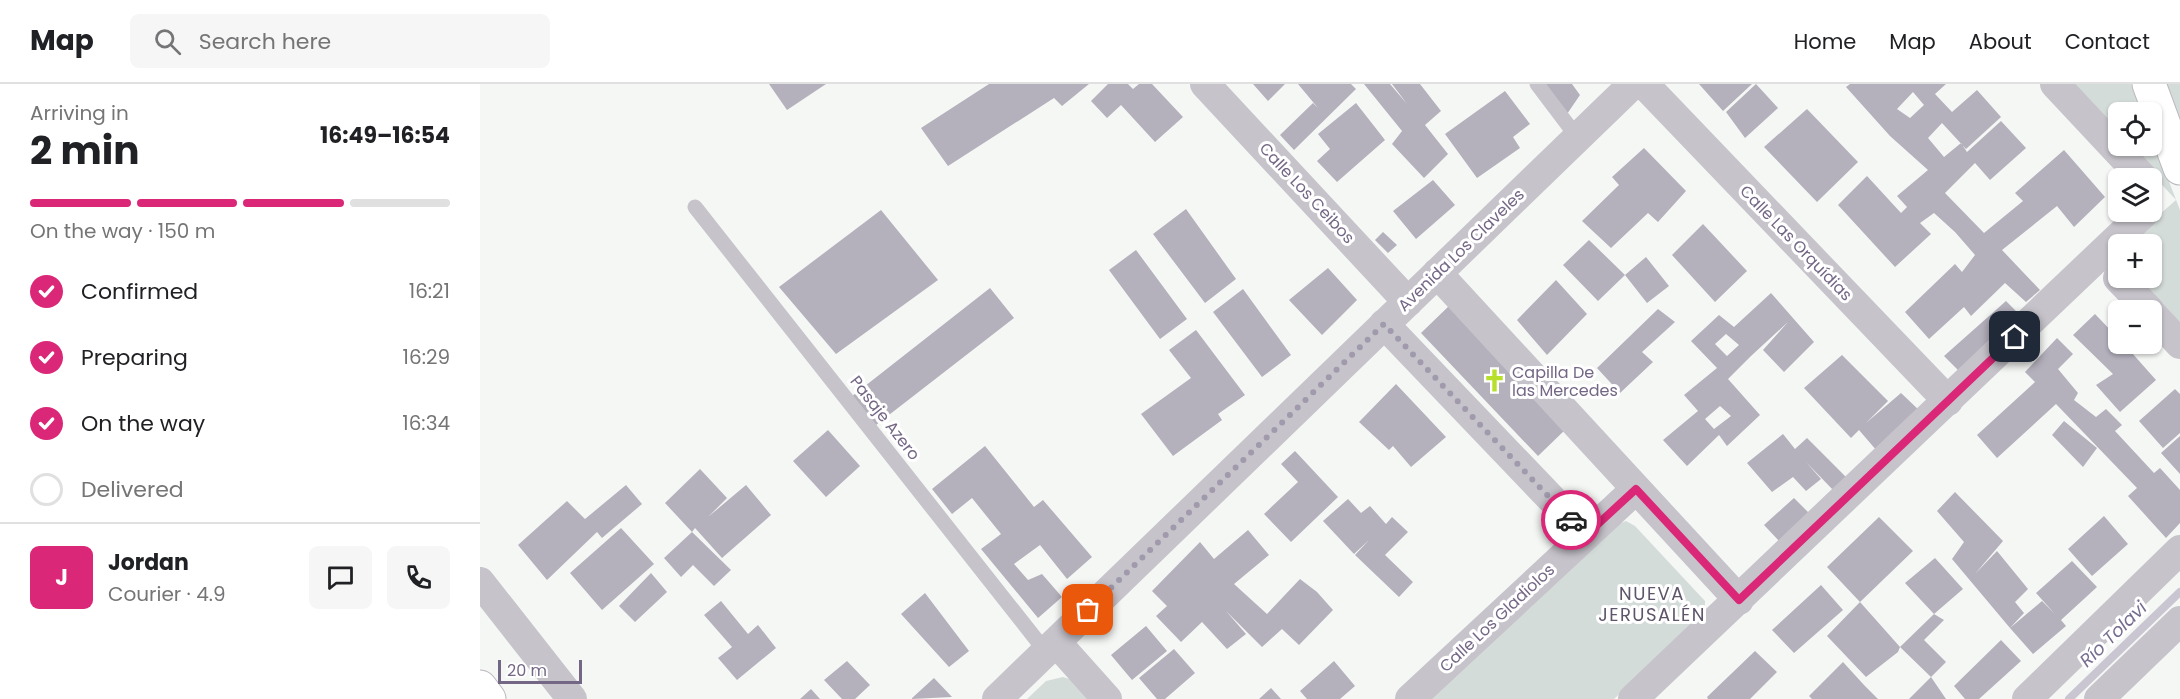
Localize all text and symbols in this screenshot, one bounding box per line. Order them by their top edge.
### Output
search box [130,14,550,68]
text: Map [30,21,94,60]
icon: search [151,25,184,58]
text: Search here [199,26,331,57]
text: Home [1794,27,1856,56]
text: Map [1889,27,1936,56]
text: About [1969,27,2032,56]
text: Contact [2065,27,2150,56]
text: Arriving in [30,99,129,127]
map controls [2108,102,2162,354]
button: locate [2108,102,2162,156]
text: 16:49–16:54 [320,120,450,151]
text: 2 min [30,123,140,178]
street label: Calle Los Ceibos [1254,137,1360,249]
button: layers [2108,168,2162,222]
street label: Calle Las Orquídias [1735,180,1857,306]
street label: Avenida Los Claveles [1393,183,1529,317]
text: On the way · 150 m [30,217,215,245]
button: + [2108,234,2162,288]
icon: check [30,275,63,308]
text: Confirmed [81,276,198,307]
text: 16:21 [409,277,450,305]
button: − [2108,300,2162,354]
pin [1989,311,2040,362]
icon: home [1998,320,2031,353]
icon: check [30,341,63,374]
text: Preparing [81,342,188,373]
text: 16:29 [403,343,450,371]
place label: Capilla De las Mercedes [1512,361,1618,402]
church icon: Capilla De las Mercedes [1481,368,1507,394]
street label: Pasaje Azero [845,371,925,465]
icon: check [30,407,63,440]
text: On the way [81,408,205,439]
text: 16:34 [402,409,450,437]
text: Delivered [81,474,184,505]
courier [1541,490,1601,550]
icon: car [1555,504,1588,537]
button: chat [309,546,372,609]
button: phone [387,546,450,609]
text: Jordan [108,547,189,578]
street label: Calle Los Gladiolos [1434,559,1560,677]
text: J [55,562,68,593]
text: Courier · 4.9 [108,580,226,608]
district label: NUEVA JERUSALÉN [1598,581,1706,627]
pin [1062,584,1113,635]
icon: bag [1071,593,1104,626]
water label: Río Tolavi [2074,595,2153,672]
scale bar [498,657,582,684]
text: 20 m [507,659,547,682]

